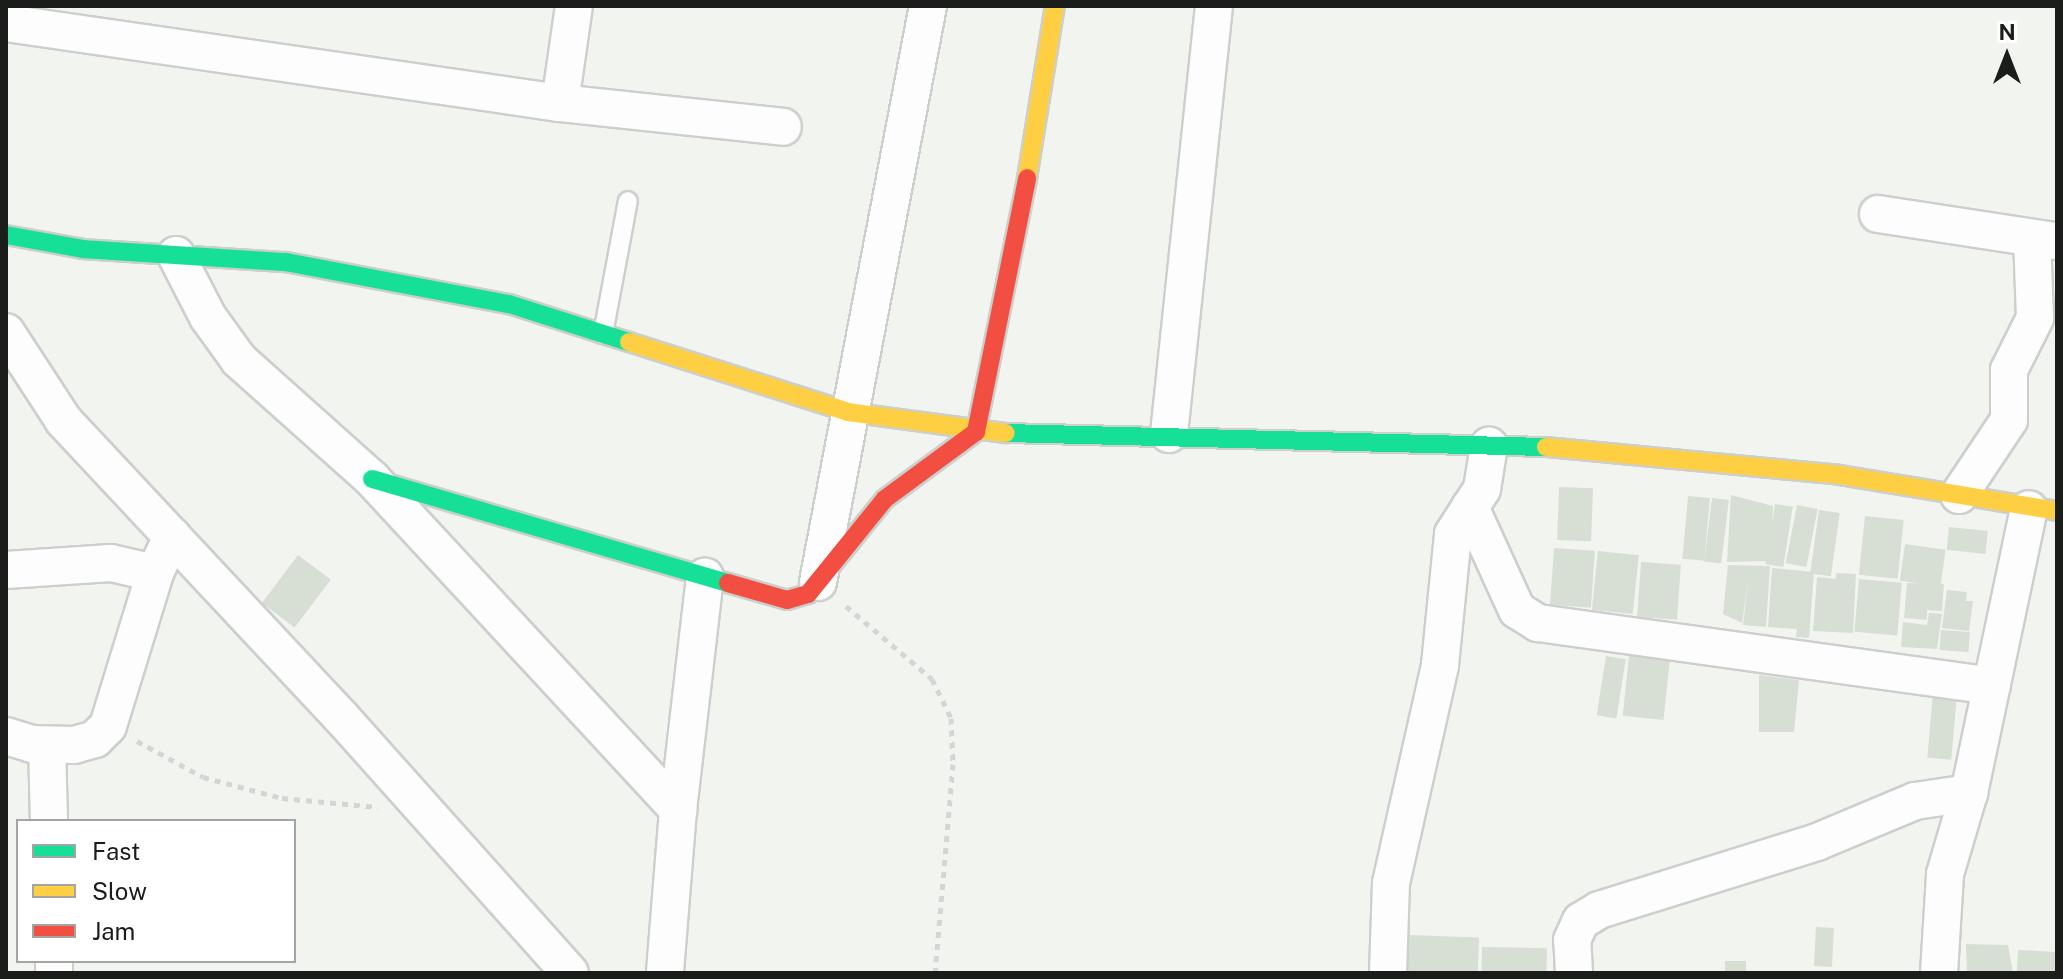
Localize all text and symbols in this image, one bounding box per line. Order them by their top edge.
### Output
north arrow [1967,16,2047,96]
text: N [1998,19,2016,45]
legend [16,819,296,963]
text: Fast [92,837,140,865]
text: Slow [92,877,147,905]
text: Jam [92,917,135,945]

